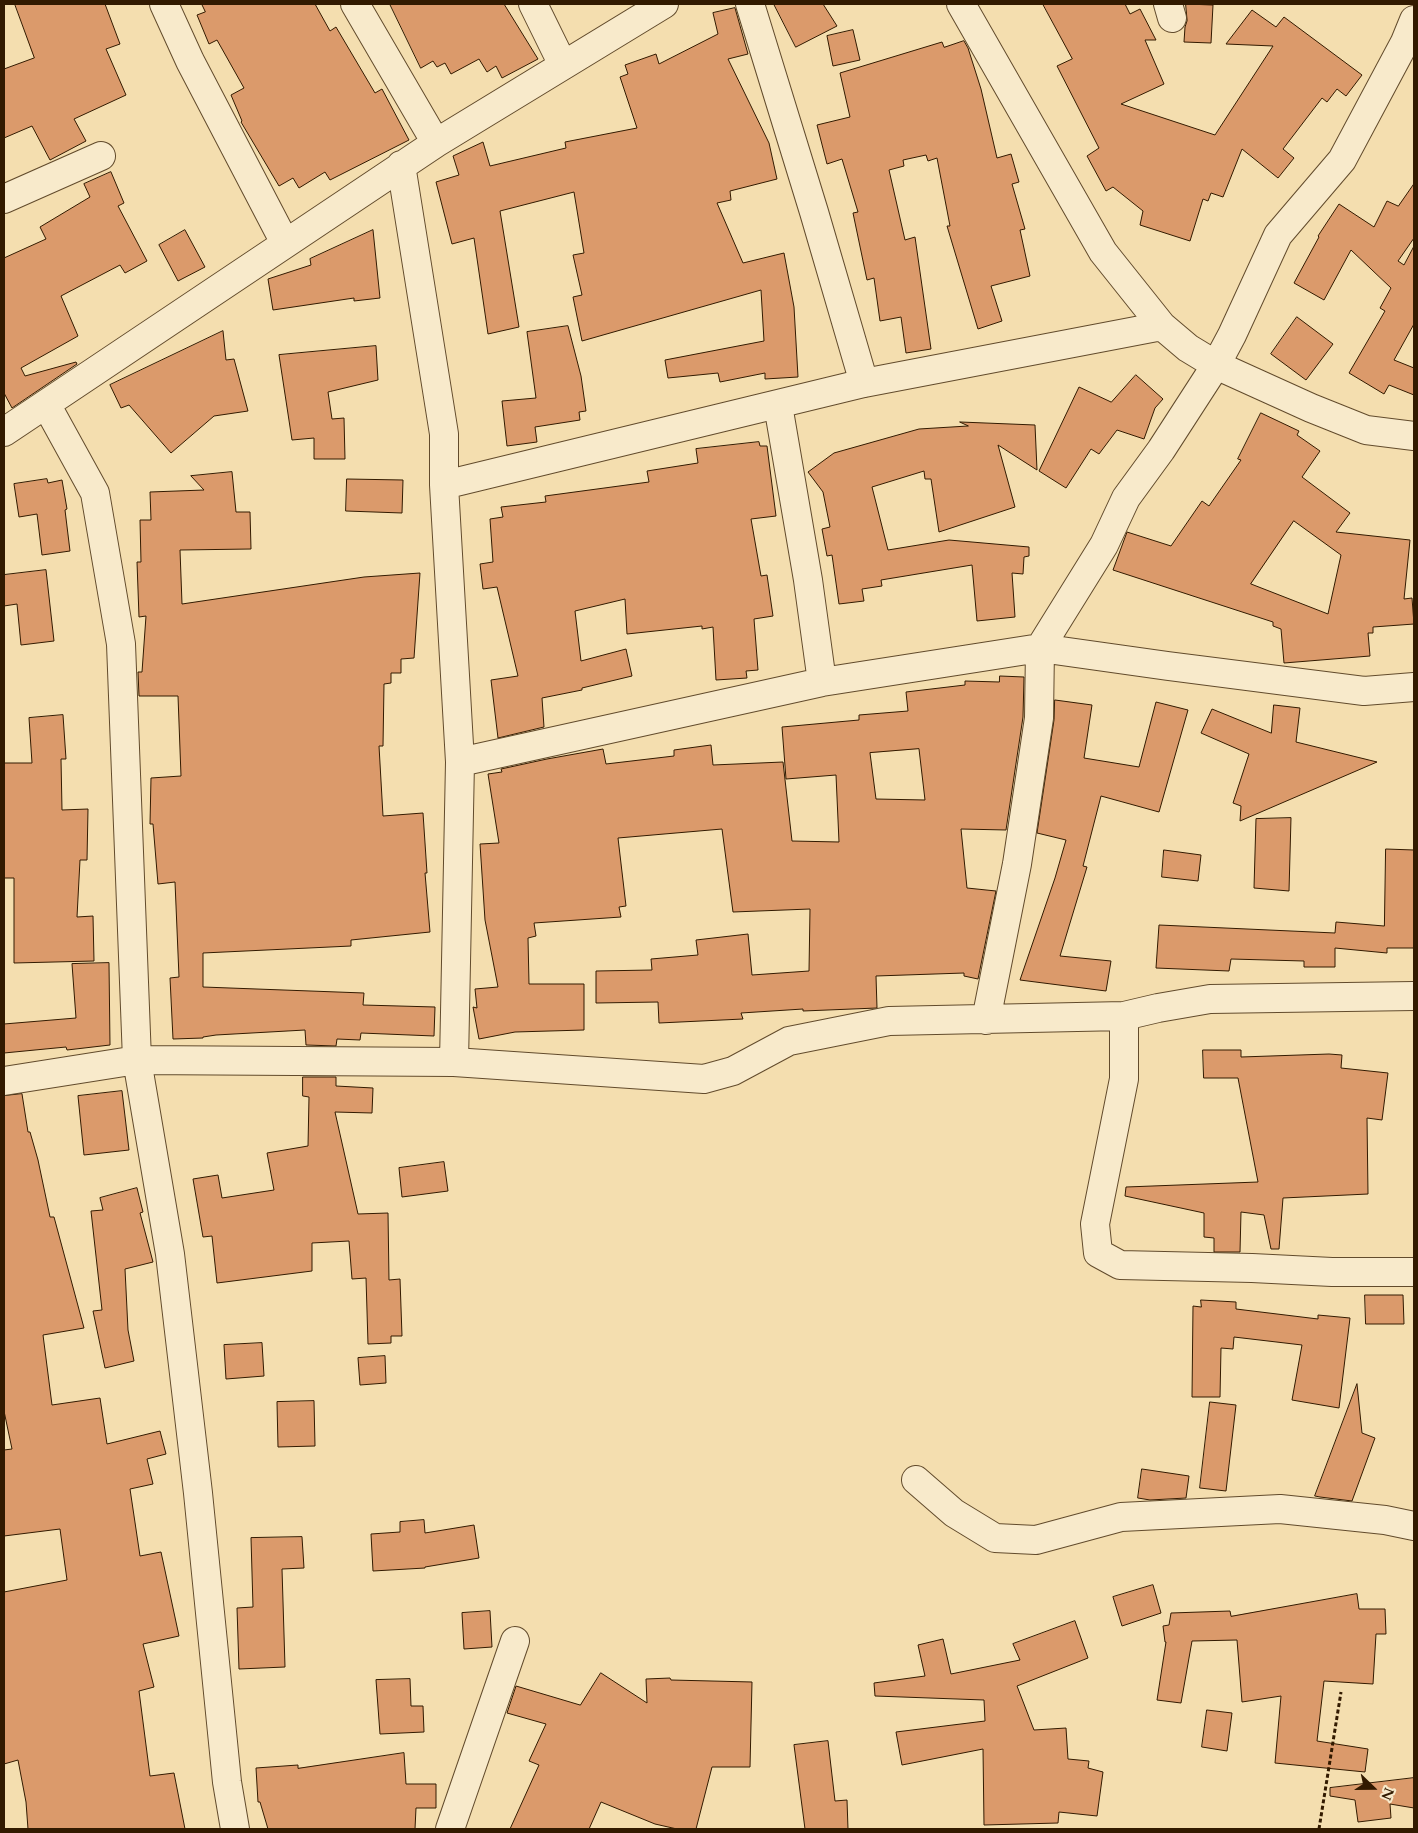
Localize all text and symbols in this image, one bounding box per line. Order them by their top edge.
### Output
north arrow [1348,1763,1398,1813]
text: N [1376,1785,1398,1803]

